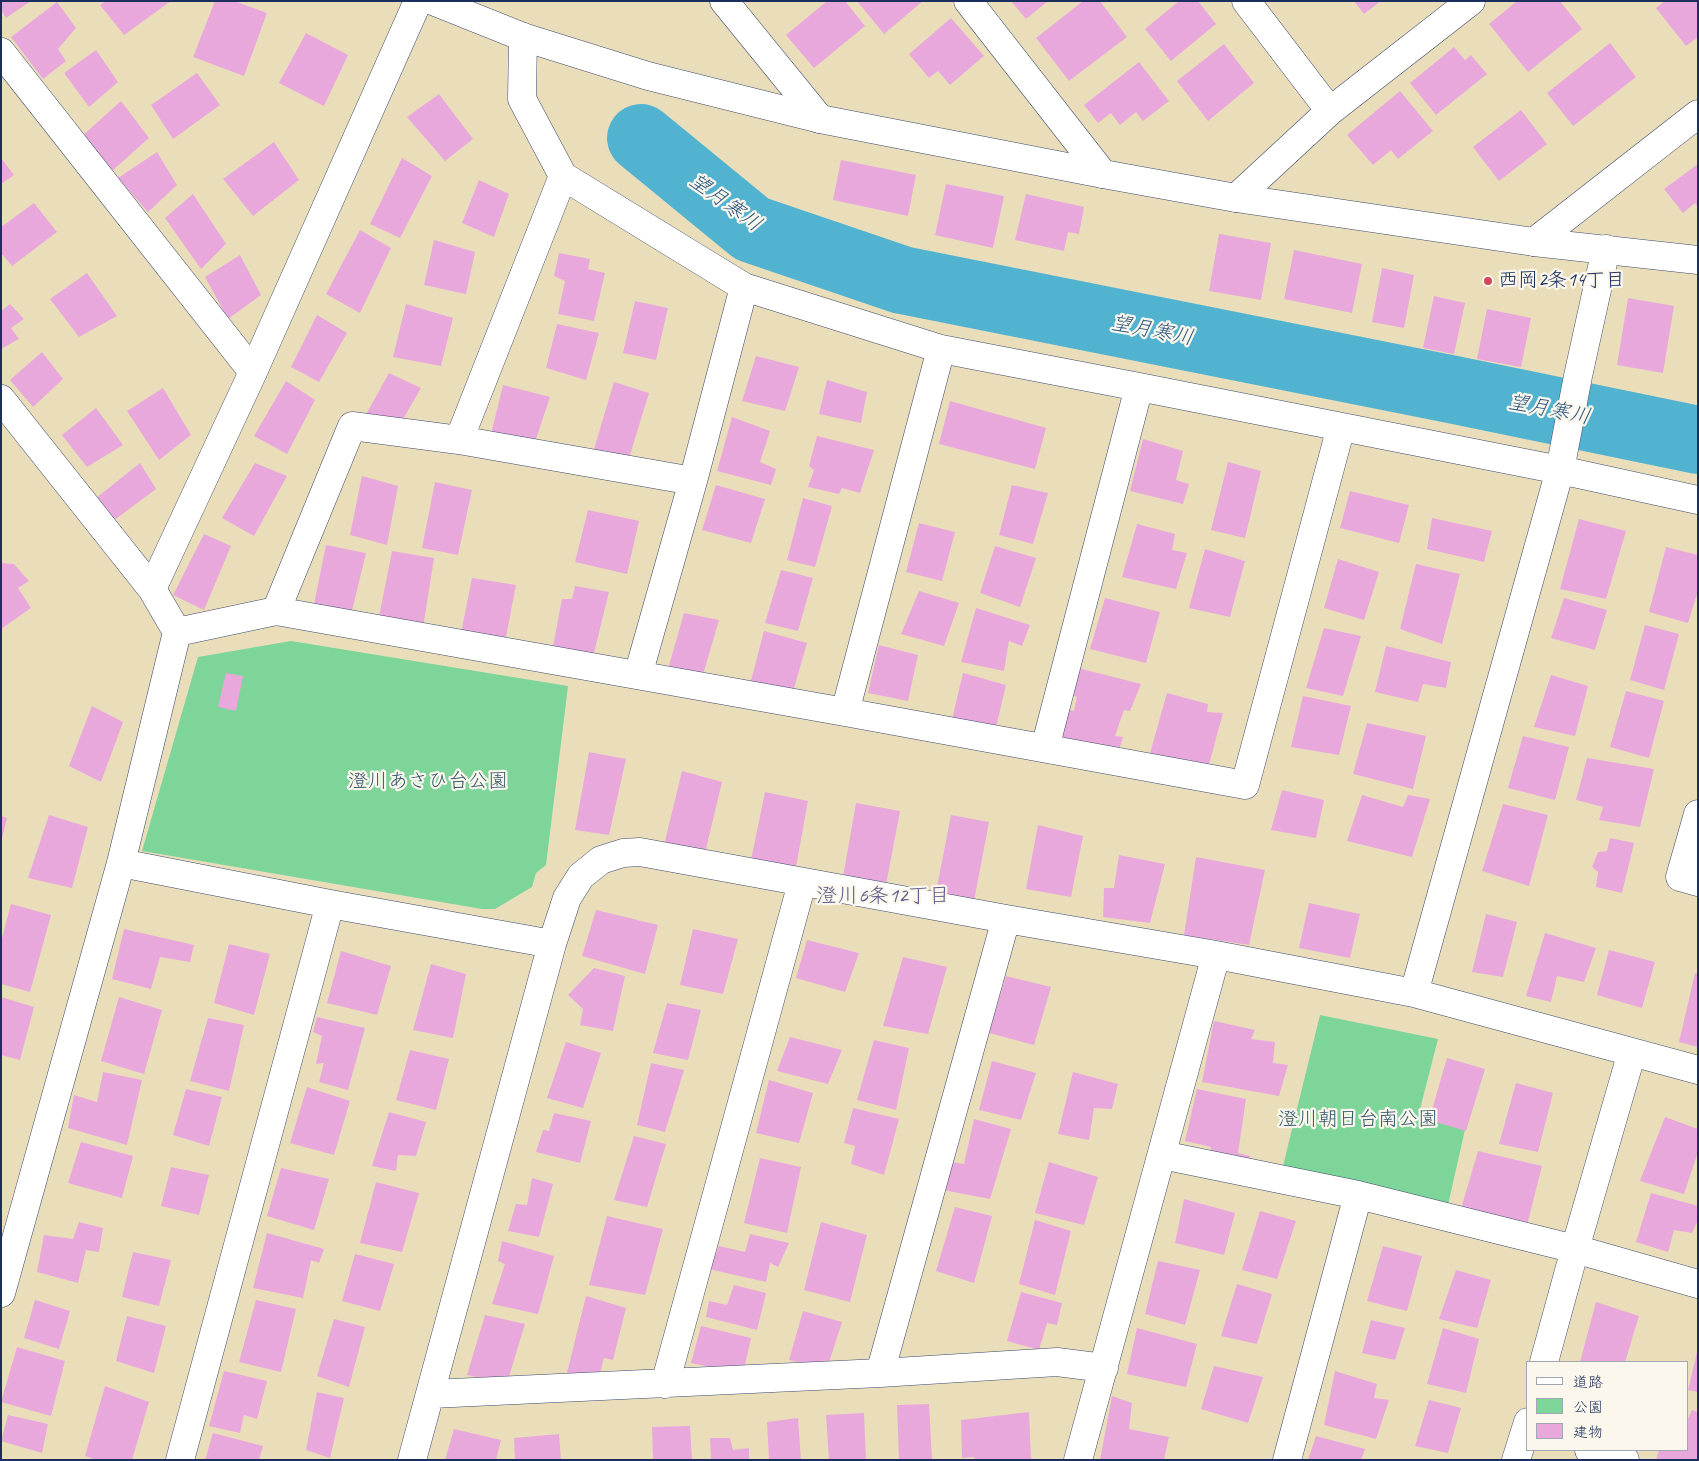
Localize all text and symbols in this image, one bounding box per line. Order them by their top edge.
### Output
water label: 望月寒川 [684,168,766,238]
place label: 西岡2条14丁目 [1498,269,1625,293]
marker: 西岡2条14丁目 [1482,275,1494,287]
water label: 望月寒川 [1108,311,1196,351]
water label: 望月寒川 [1505,390,1593,430]
park label: 澄川あさひ台公園 [348,770,508,794]
district label: 澄川6条12丁目 [816,883,950,909]
park label: 澄川朝日台南公園 [1278,1108,1438,1132]
legend [1526,1361,1689,1451]
text: 道路 [1573,1373,1603,1392]
text: 公園 [1573,1398,1603,1417]
text: 建物 [1573,1423,1603,1442]

